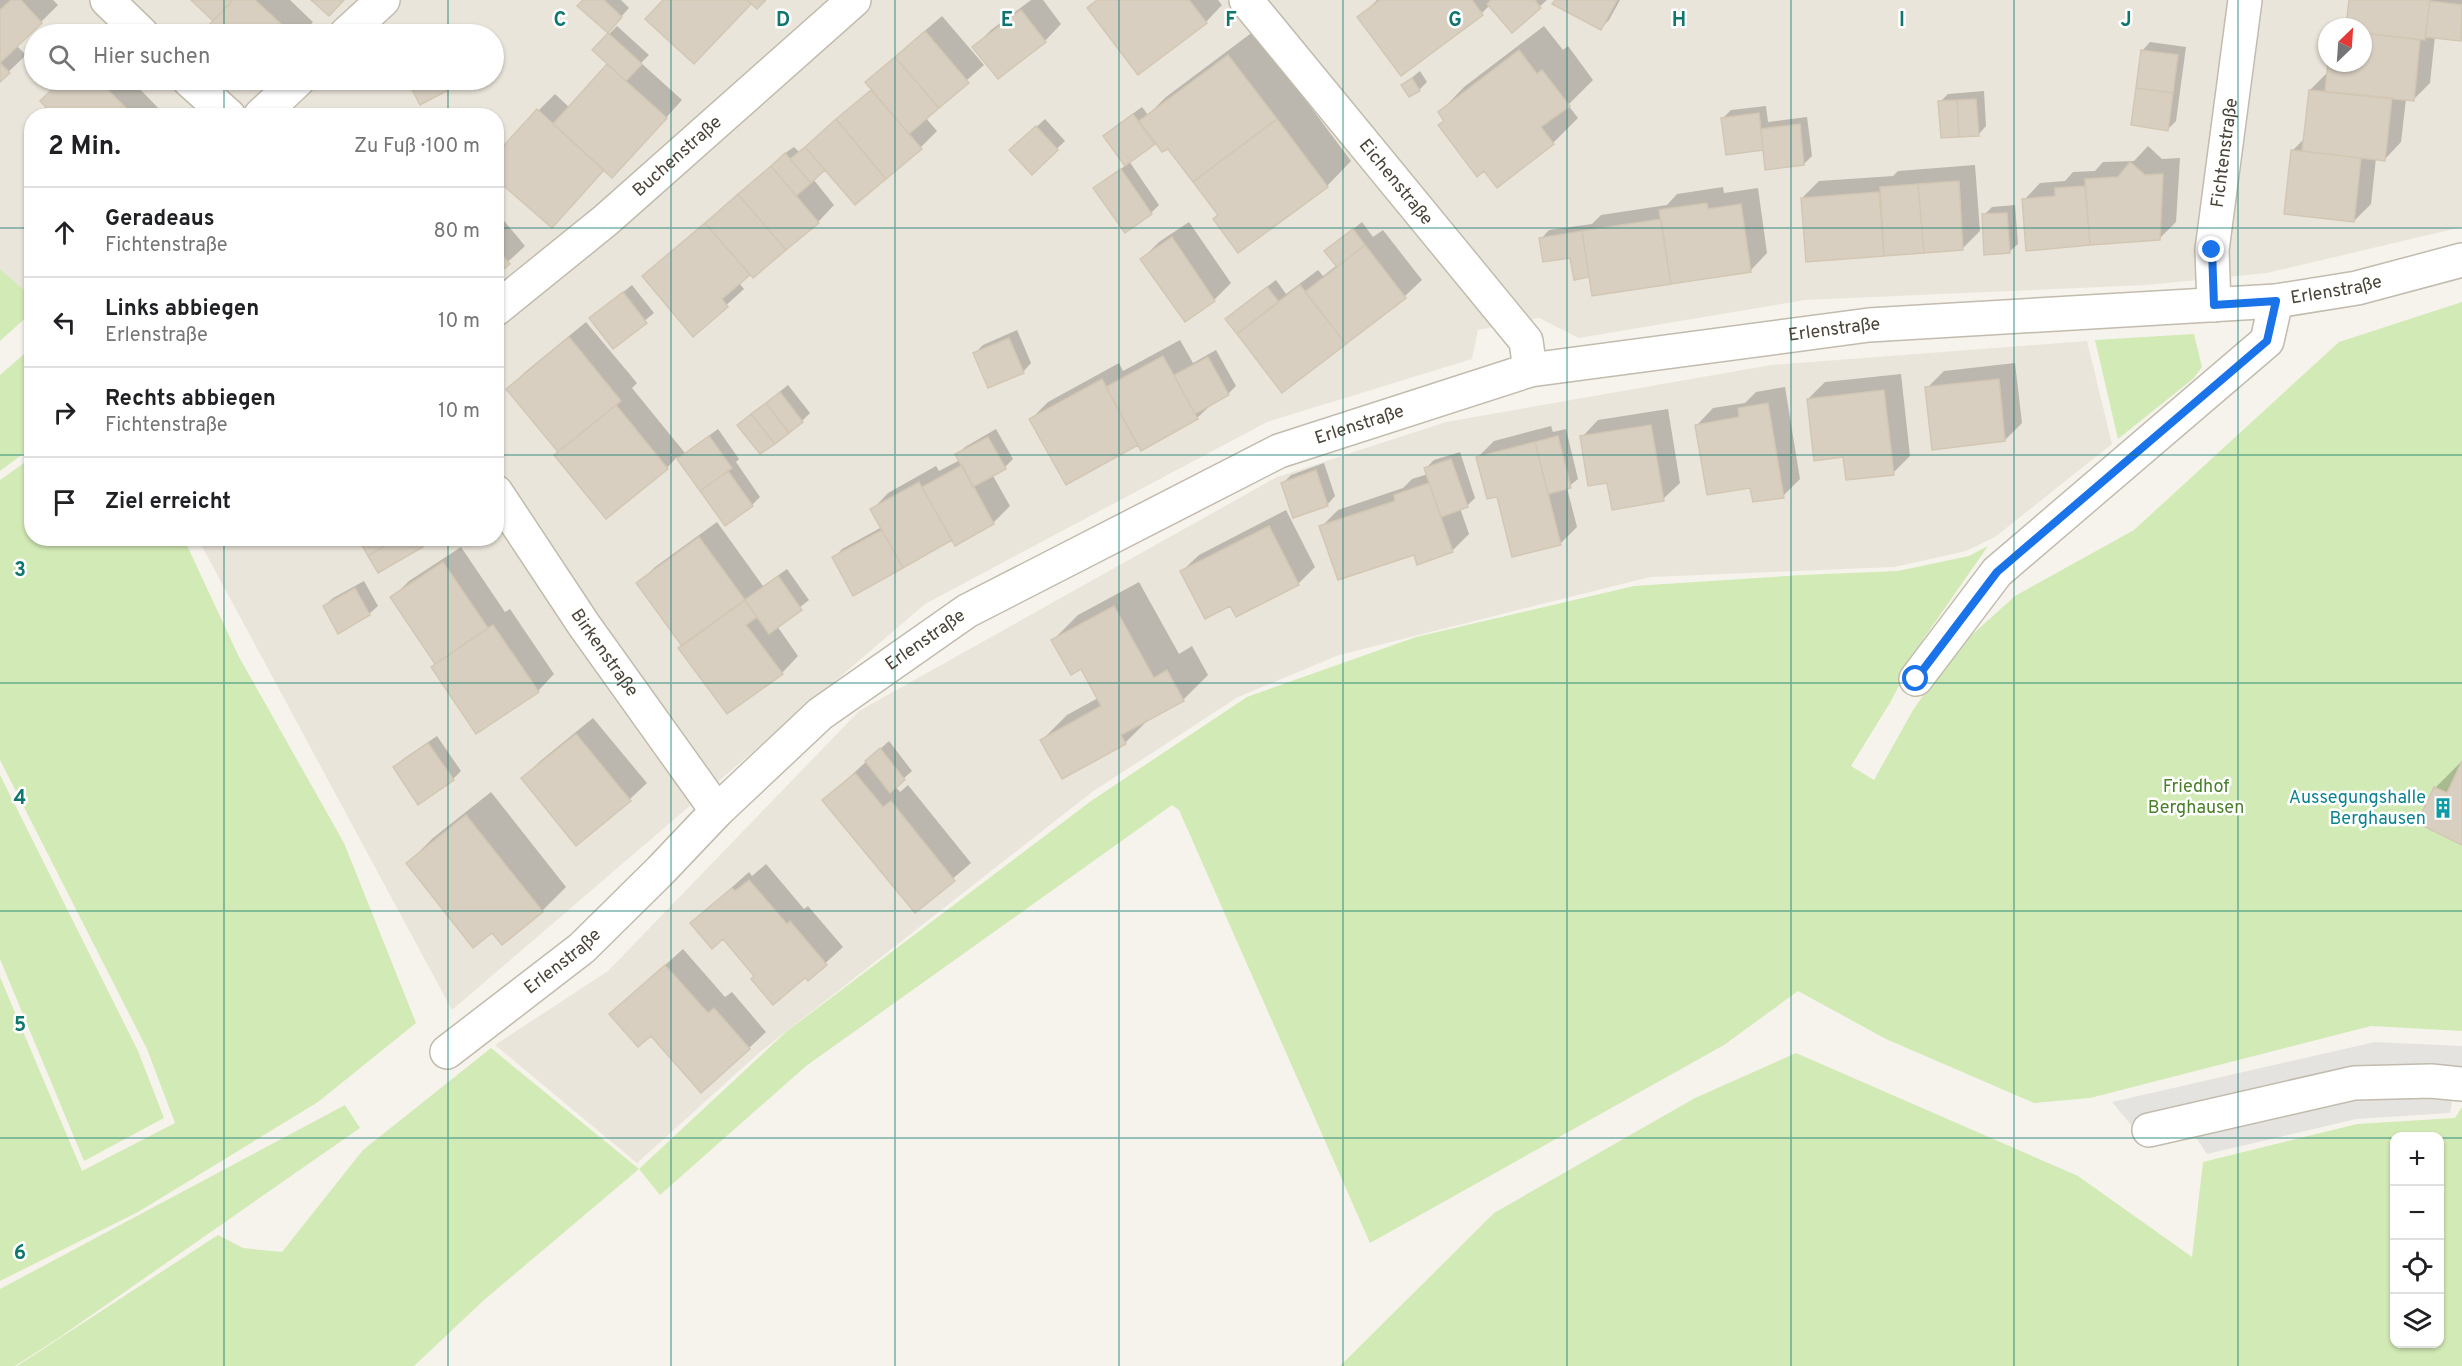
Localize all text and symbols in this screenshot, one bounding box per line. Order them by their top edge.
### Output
text: C [554,8,566,34]
text: D [776,8,790,34]
text: E [1001,8,1013,34]
text: F [1225,8,1237,34]
text: G [1448,8,1462,34]
text: H [1672,8,1686,34]
text: I [1899,8,1905,34]
text: J [2120,8,2132,34]
north arrow [2318,18,2372,72]
search box [24,24,504,90]
icon: search [45,41,78,74]
text: Hier suchen [93,44,210,71]
street label: Fichtenstraße [2206,97,2243,209]
street label: Buchenstraße [628,111,727,202]
text: 2 Min. [48,131,121,164]
text: Zu Fuß · 100 m [354,134,480,160]
street label: Eichenstraße [1354,135,1438,230]
text: Geradeaus [105,206,215,233]
icon: ahead [48,216,81,249]
text: 80 m [434,219,480,245]
text: Fichtenstraße [105,233,228,259]
route end [2198,236,2224,262]
street label: Erlenstraße [2289,270,2384,310]
text: Links abbiegen [105,296,259,323]
icon: left [48,306,81,339]
text: 10 m [438,309,480,335]
street label: Erlenstraße [1787,313,1881,347]
text: Erlenstraße [105,323,208,349]
text: Rechts abbiegen [105,386,276,413]
icon: right [48,396,81,429]
text: 10 m [438,399,480,425]
street label: Erlenstraße [1312,400,1407,450]
text: Fichtenstraße [105,413,228,439]
icon: arrive [48,486,81,519]
text: Ziel erreicht [105,489,231,516]
text: 3 [14,558,26,584]
street label: Erlenstraße [881,604,970,676]
street label: Birkenstraße [565,605,643,701]
route start [1902,665,1928,691]
park label: Friedhof Berghausen [2148,776,2244,820]
text: 4 [14,786,26,812]
place label: Aussegungshalle Berghausen [2289,787,2426,831]
building icon: Aussegungshalle Berghausen [2431,796,2455,820]
street label: Erlenstraße [520,924,606,1000]
text: 5 [14,1013,26,1039]
map controls [2390,1132,2444,1348]
button: + [2390,1132,2444,1186]
button: − [2390,1186,2444,1240]
button: locate [2390,1240,2444,1294]
text: 6 [14,1241,26,1267]
button: layers [2390,1294,2444,1348]

